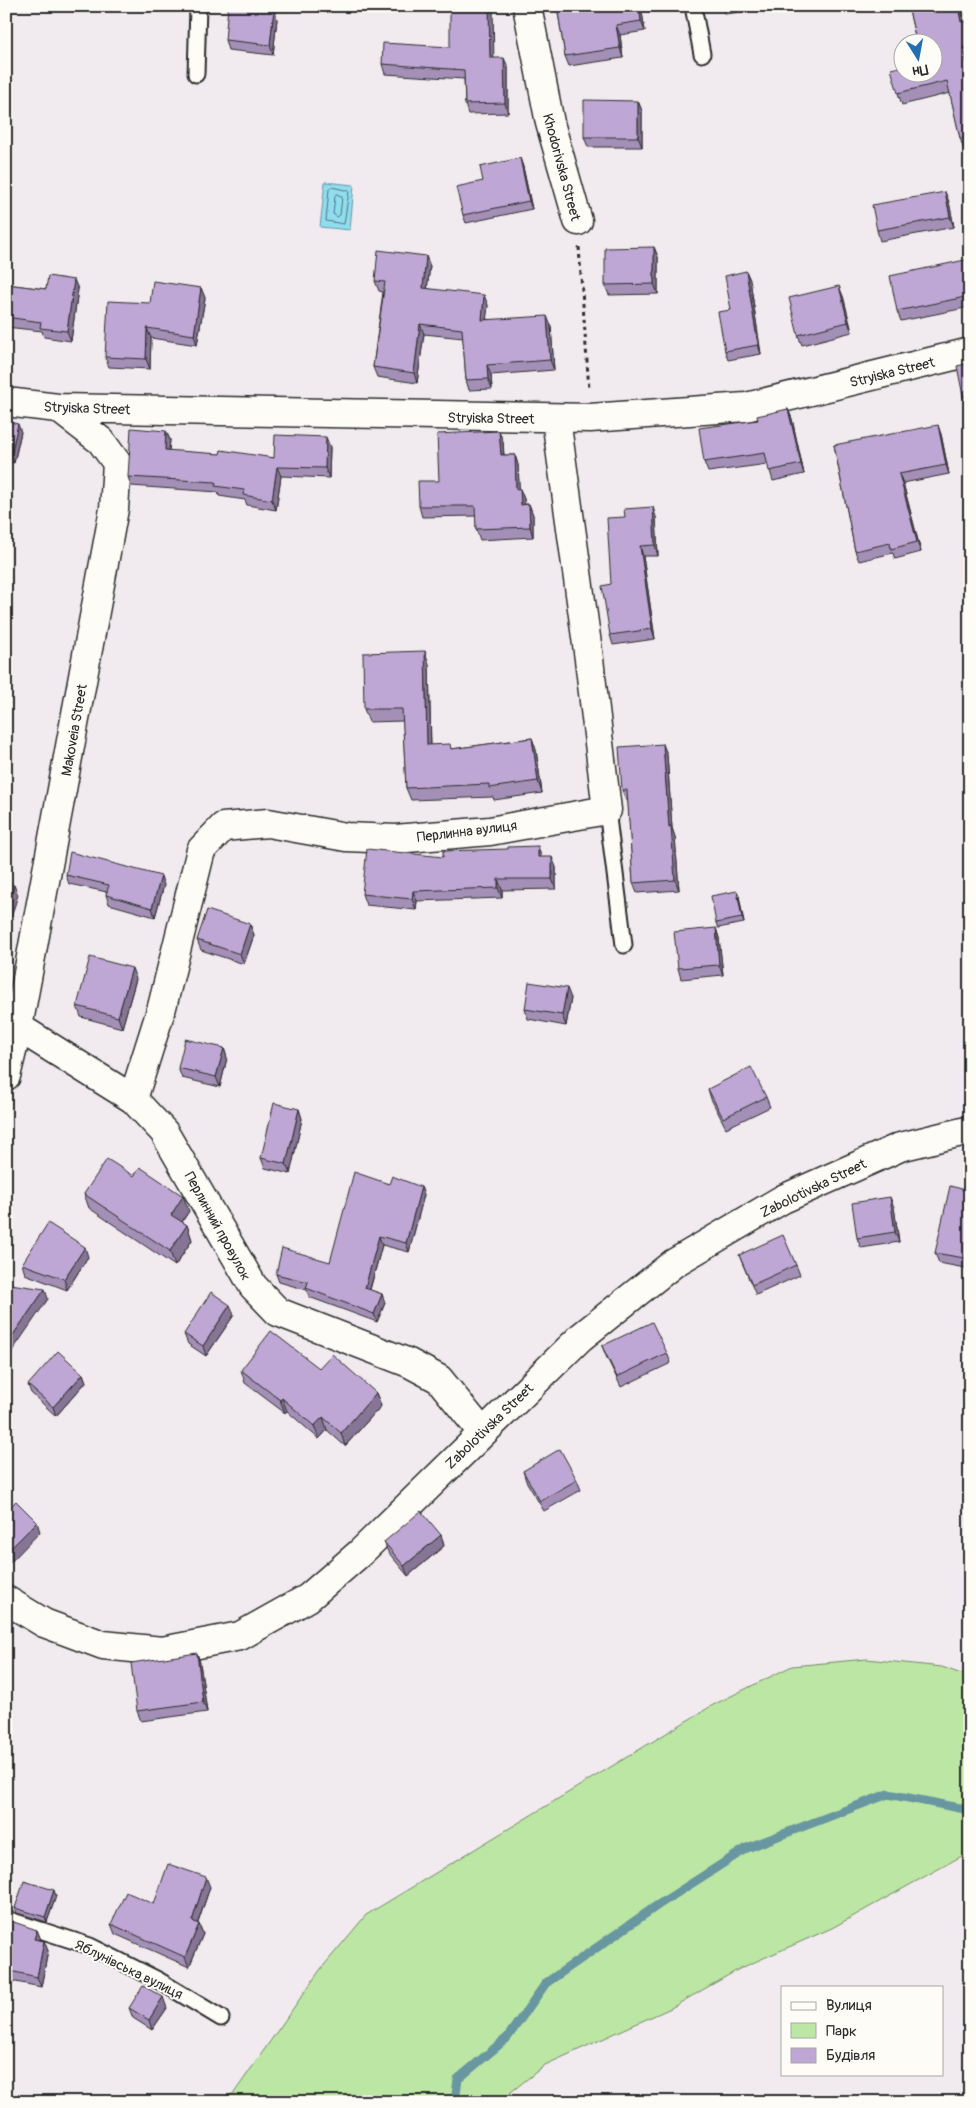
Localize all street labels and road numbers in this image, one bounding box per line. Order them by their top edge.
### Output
street label: Khodorivska Street [539,112,584,223]
street label: Stryiska Street [848,354,937,391]
street label: Stryiska Street [43,398,131,419]
street label: Stryiska Street [447,409,535,428]
street label: Makoveia Street [58,682,91,777]
street label: Перлинна вулиця [416,817,518,846]
street label: Zabolotivska Street [757,1155,869,1221]
street label: Перлинний провулок [181,1169,254,1284]
street label: Zabolotivska Street [442,1380,537,1473]
street label: Яблунівська вулиця [72,1936,186,2003]

